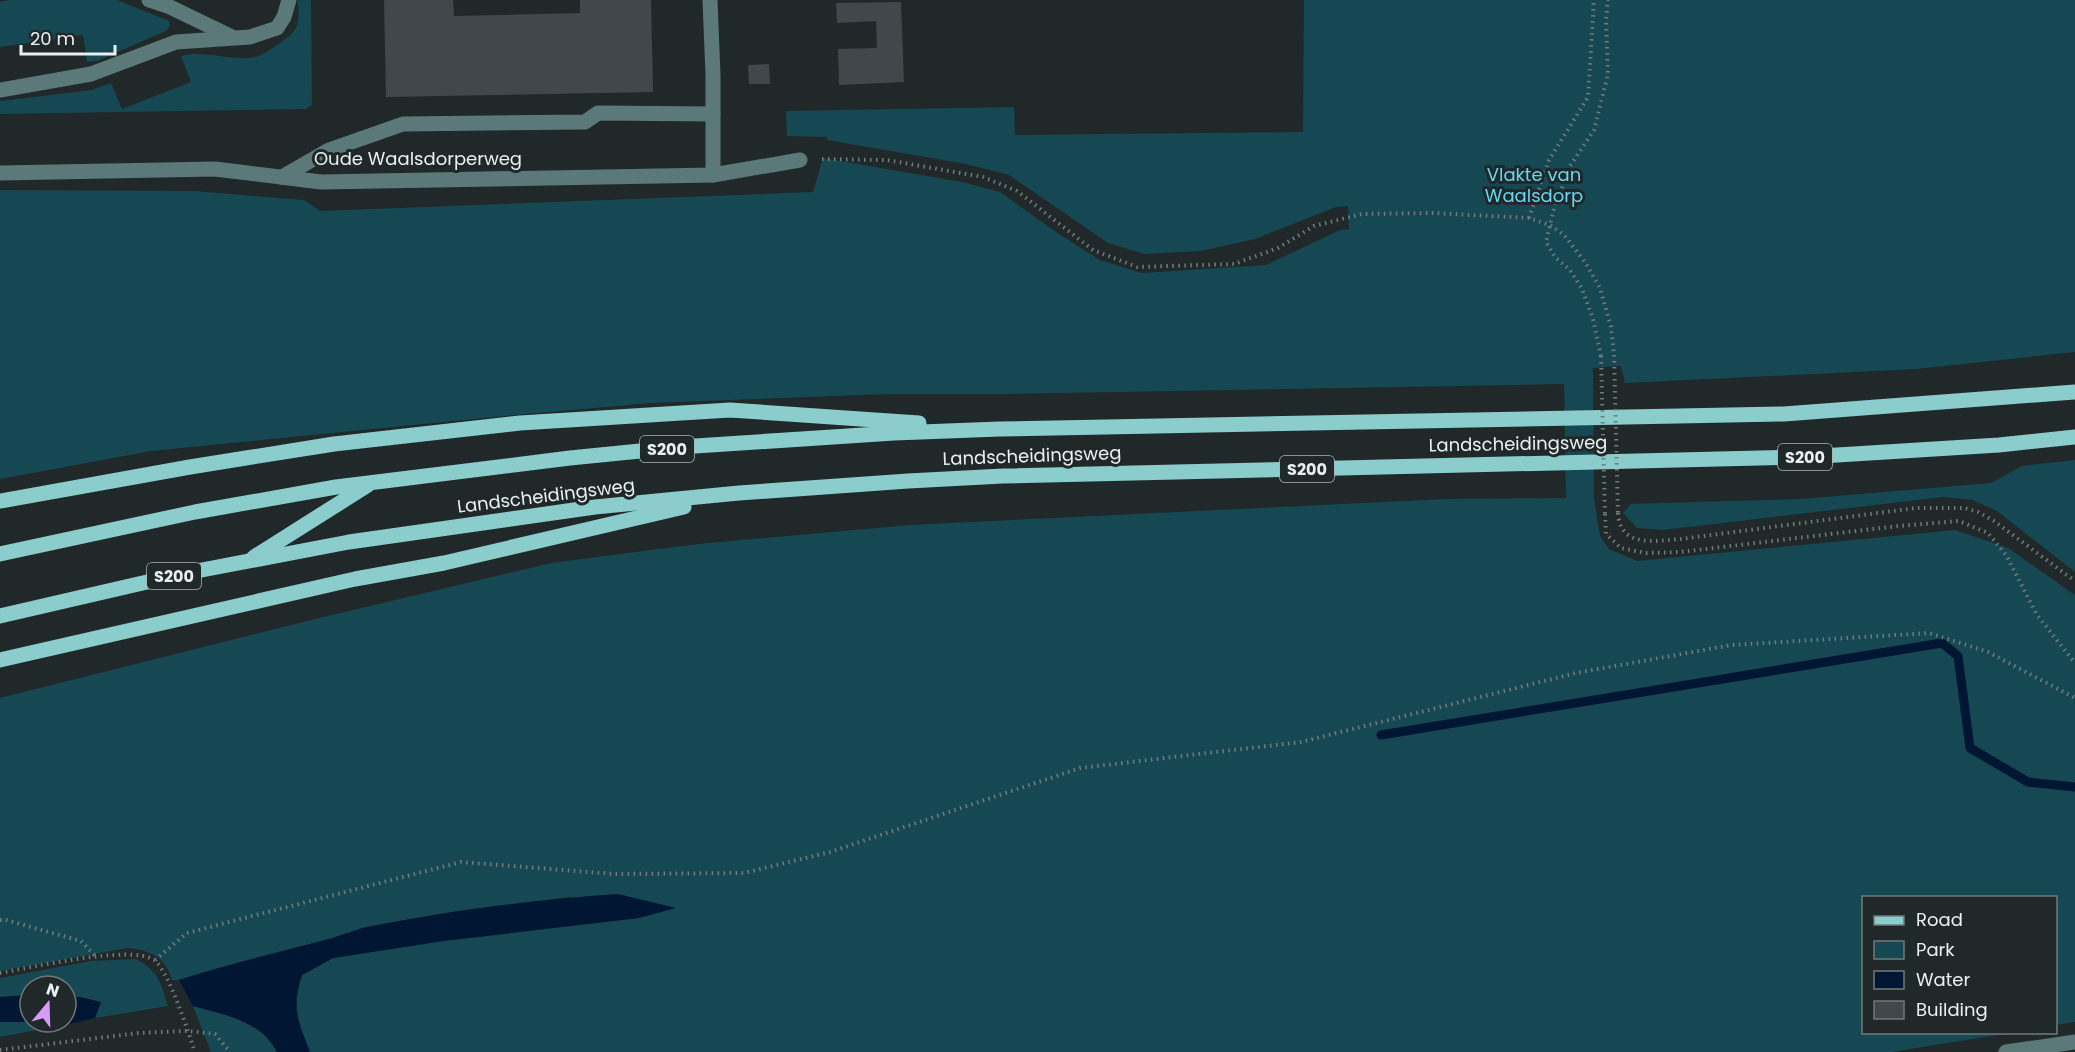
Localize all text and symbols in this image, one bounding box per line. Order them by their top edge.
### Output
scale bar [21,18,116,56]
text: 20 m [30,26,75,51]
street label: Oude Waalsdorperweg [314,146,522,171]
park label: Vlakte van Waalsdorp [1485,162,1583,208]
street label: Landscheidingsweg [1428,429,1608,458]
road number: S200 [640,436,694,462]
street label: Landscheidingsweg [942,440,1122,471]
road number: S200 [1778,444,1832,470]
road number: S200 [1280,456,1334,482]
street label: Landscheidingsweg [456,472,636,519]
road number: S200 [147,563,201,589]
legend [1862,896,2057,1034]
text: Road [1916,907,1963,932]
text: Park [1916,937,1955,962]
text: Water [1916,967,1970,992]
north arrow [18,974,78,1034]
text: N [43,977,62,1003]
text: Building [1916,997,1988,1022]

